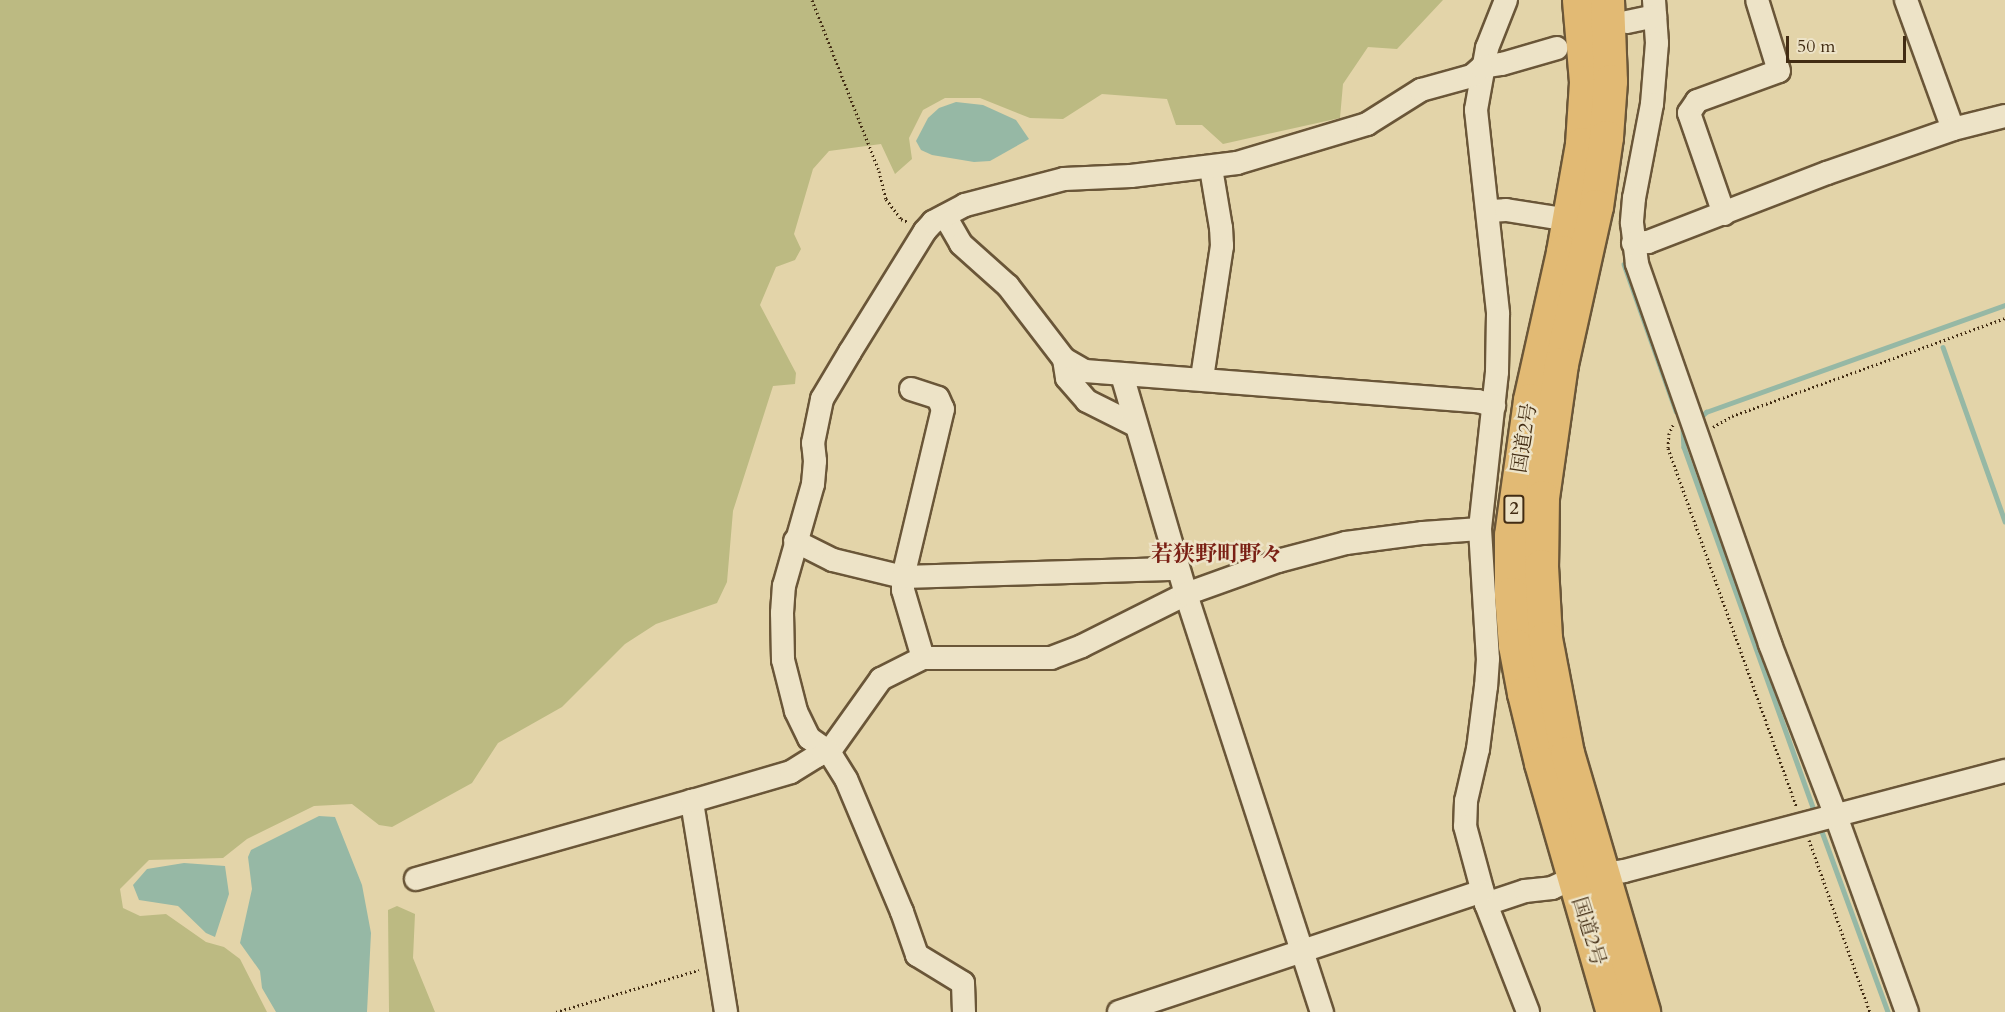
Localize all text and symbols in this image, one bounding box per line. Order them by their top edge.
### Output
scale bar [1789,24,1909,62]
text: 50 m [1797,34,1836,59]
street label: 国道2号 [1507,401,1541,475]
road number: 2 [1502,494,1526,524]
district label: 若狭野町野々 [1151,542,1283,568]
street label: 国道2号 [1567,894,1611,968]

